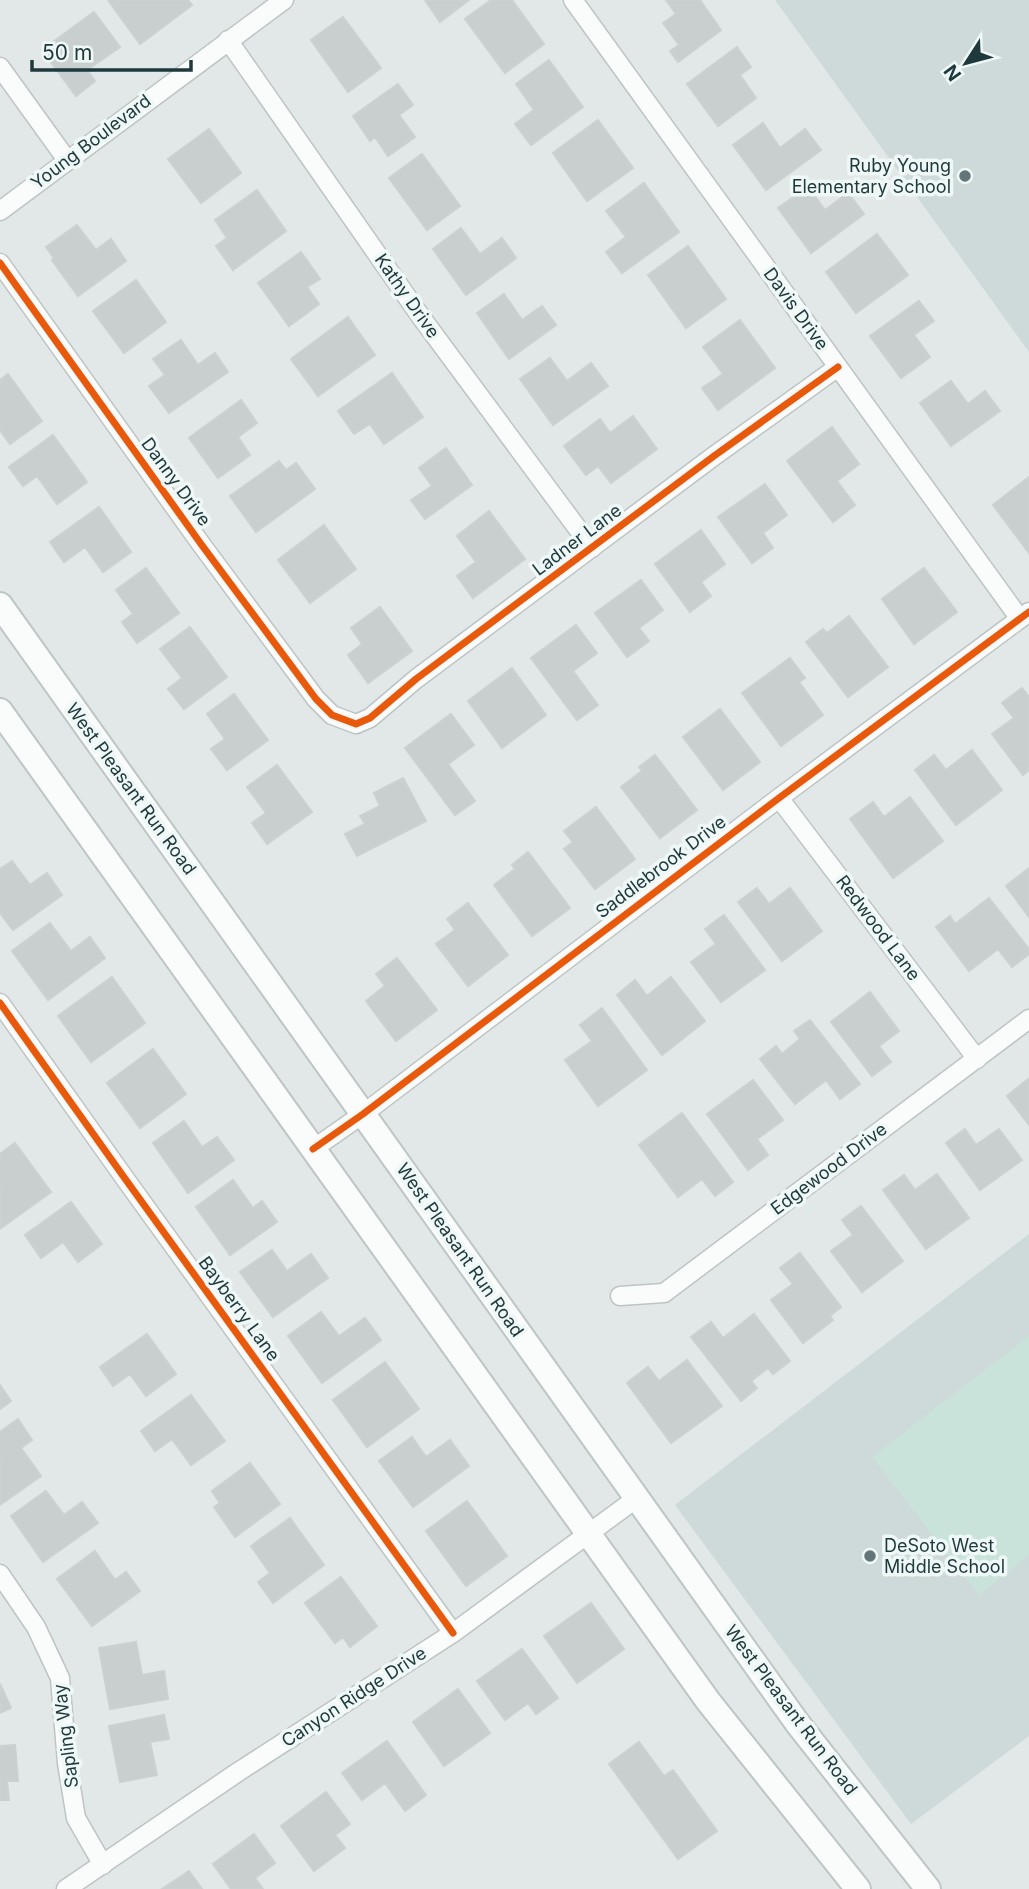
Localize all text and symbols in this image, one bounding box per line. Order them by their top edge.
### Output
scale bar [32,28,191,72]
north arrow [931,28,1001,98]
text: 50 m [42,40,92,65]
text: N [939,60,966,85]
street label: Young Boulevard [27,90,155,193]
place label: Ruby Young Elementary School [792,155,951,197]
marker: Ruby Young Elementary School [957,168,973,184]
street label: Kathy Drive [371,249,444,342]
street label: Davis Drive [760,263,833,354]
street label: Danny Drive [137,433,215,530]
street label: Ladner Lane [528,499,625,580]
street label: West Pleasant Run Road [62,699,201,879]
street label: Saddlebrook Drive [592,811,730,922]
street label: Redwood Lane [832,871,925,984]
street label: Edgewood Drive [767,1118,891,1219]
street label: West Pleasant Run Road [392,1159,528,1340]
street label: Bayberry Lane [194,1252,284,1365]
place label: DeSoto West Middle School [884,1535,1005,1577]
marker: DeSoto West Middle School [862,1548,878,1564]
street label: West Pleasant Run Road [721,1621,862,1799]
street label: Canyon Ridge Drive [278,1642,430,1751]
street label: Sapling Way [49,1683,82,1789]

